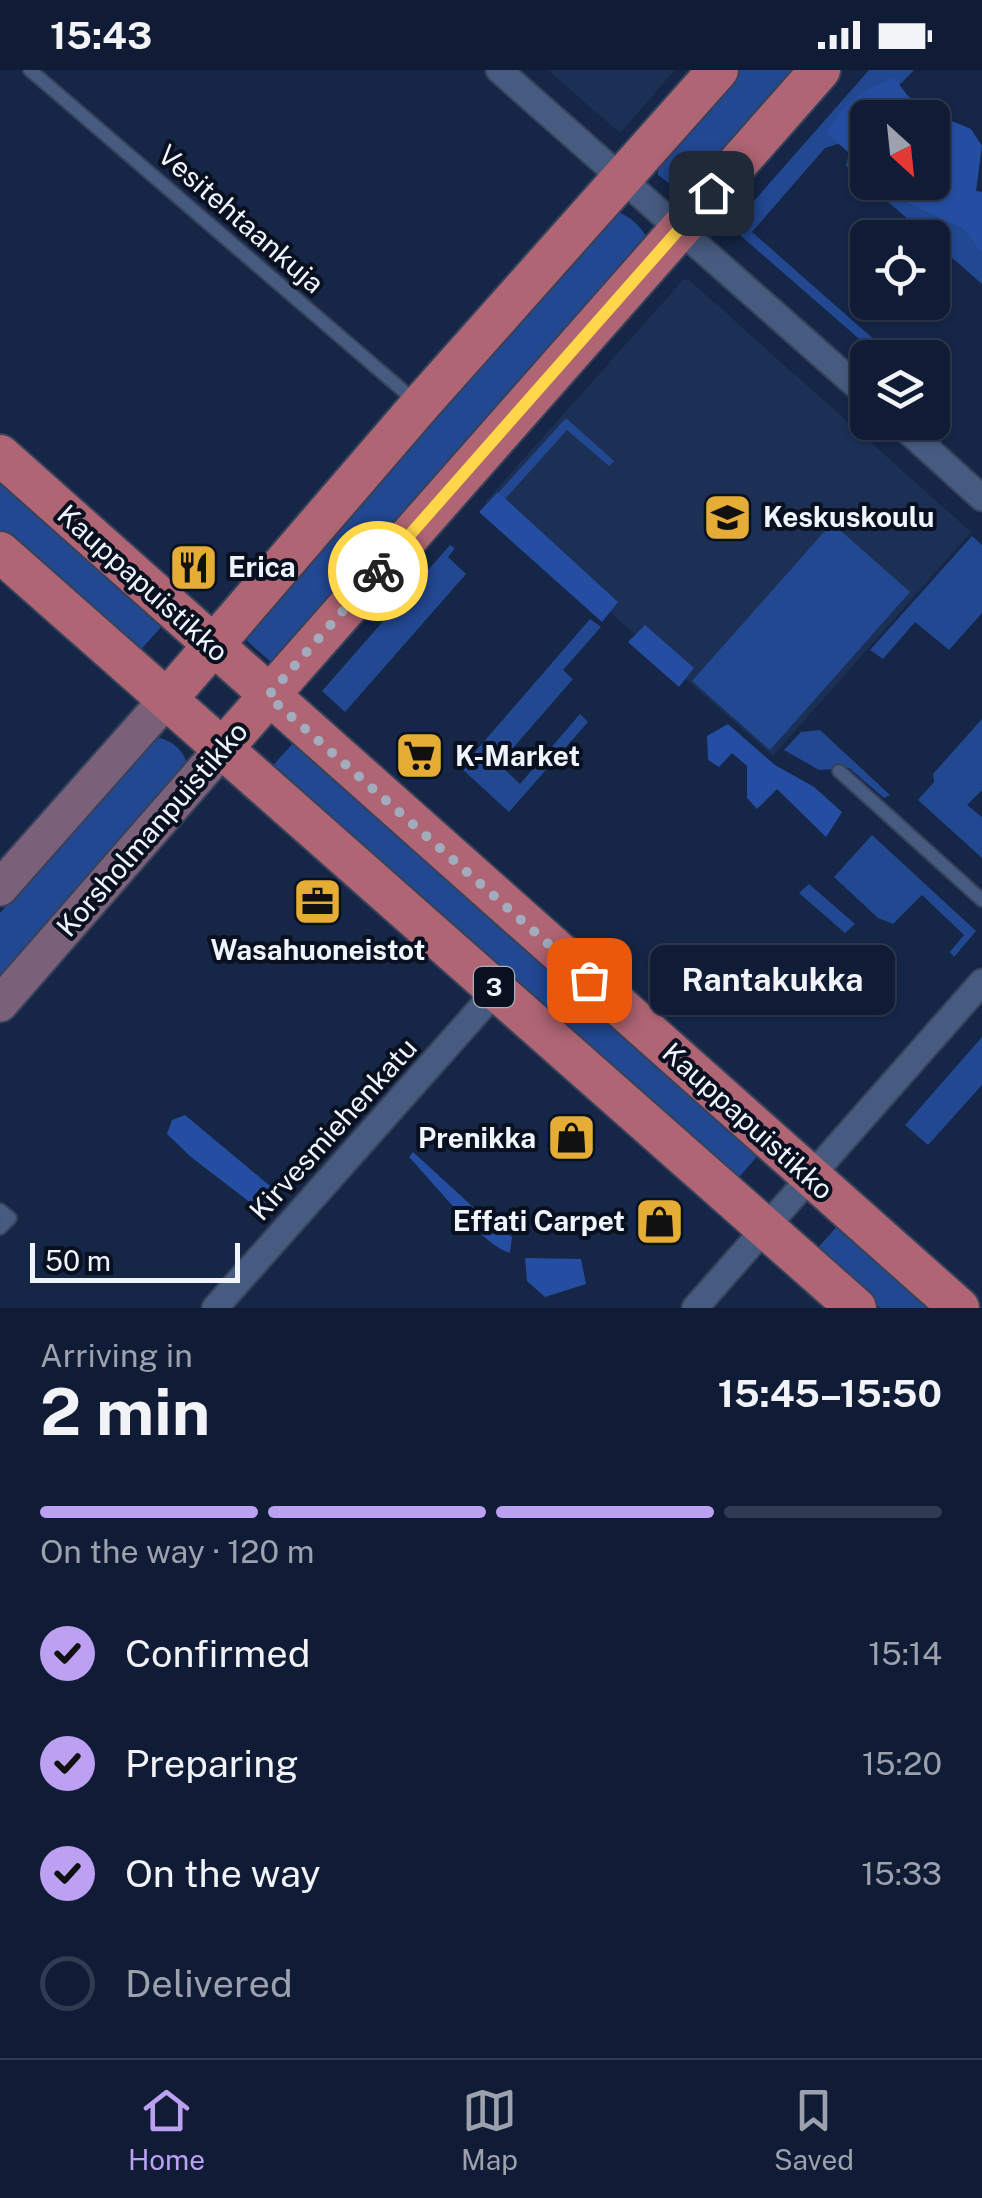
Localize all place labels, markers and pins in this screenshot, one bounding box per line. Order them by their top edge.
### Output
pin [669,151,754,236]
school or university icon: Keskuskoulu [702,491,754,543]
place label: Keskuskoulu [763,500,934,533]
restaurant icon: Erica [167,541,219,593]
place label: Erica [228,550,296,583]
supermarket icon: K-Market [394,730,446,782]
place label: K-Market [455,739,580,772]
office icon: Wasahuoneistot [292,876,344,928]
place label: Wasahuoneistot [211,933,425,966]
pin [547,938,632,1023]
callout: Rantakukka [649,945,894,1015]
shop icon: Prenikka [545,1112,597,1164]
place label: Prenikka [418,1121,536,1154]
shop icon: Effati Carpet [634,1195,686,1247]
place label: Effati Carpet [453,1204,625,1237]

